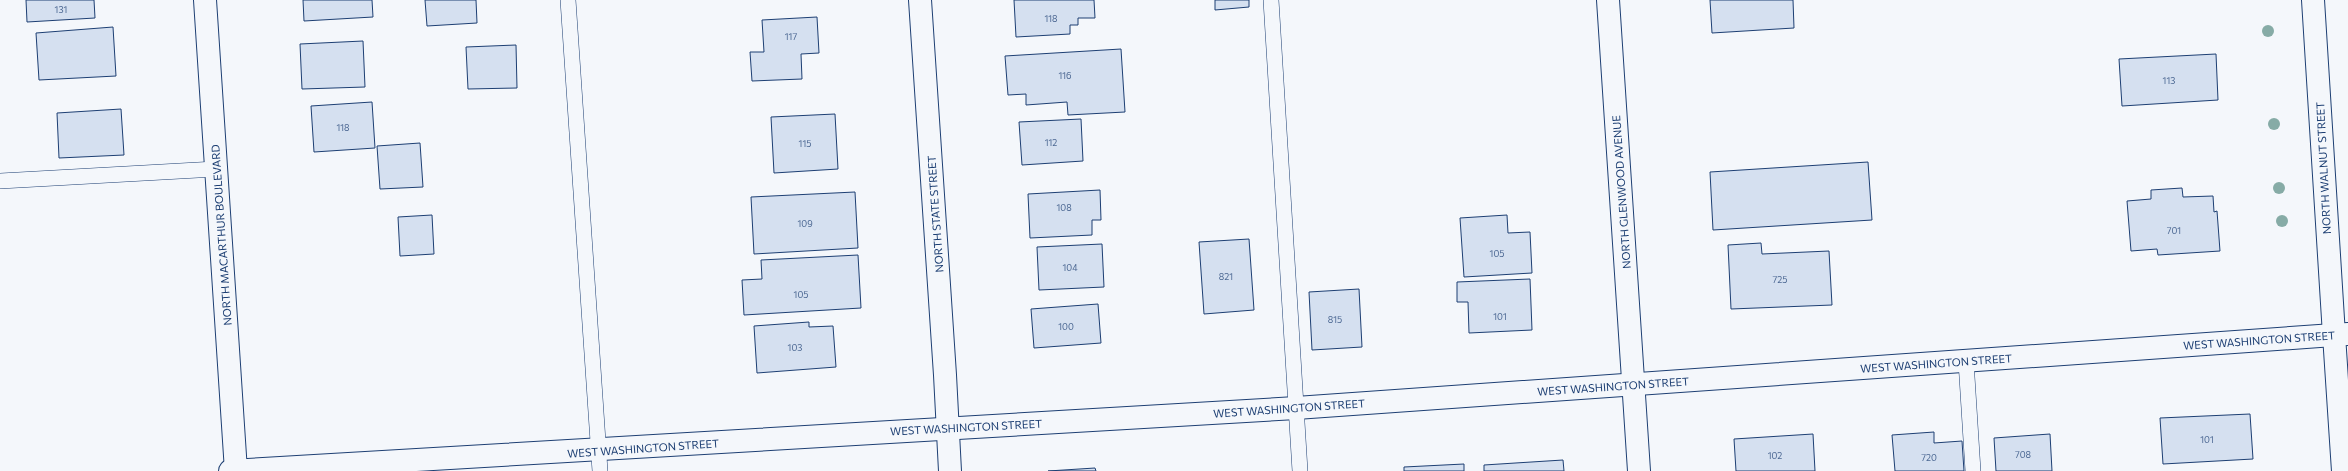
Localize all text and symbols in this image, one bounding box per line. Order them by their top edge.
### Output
house number: 131 [55,4,67,15]
house number: 118 [1044,13,1058,24]
house number: 117 [785,31,797,42]
house number: 116 [1058,70,1072,81]
house number: 113 [2163,75,2175,86]
street label: NORTH WALNUT STREET [2313,102,2333,234]
street label: NORTH GLENWOOD AVENUE [1609,115,1633,269]
house number: 118 [336,122,350,133]
house number: 112 [1045,137,1057,148]
house number: 115 [799,138,811,149]
street label: NORTH MACARTHUR BOULEVARD [208,144,234,326]
street label: NORTH STATE STREET [924,155,946,273]
house number: 108 [1056,202,1072,213]
house number: 109 [797,218,813,229]
house number: 701 [2167,225,2181,236]
house number: 105 [1490,248,1504,259]
house number: 104 [1062,262,1078,273]
house number: 821 [1219,271,1233,282]
house number: 725 [1773,274,1787,285]
house number: 105 [794,289,808,300]
house number: 101 [1493,311,1507,322]
house number: 815 [1328,314,1342,325]
house number: 100 [1058,321,1074,332]
street label: WEST WASHINGTON STREET [2183,328,2335,352]
house number: 103 [788,342,802,353]
street label: WEST WASHINGTON STREET [1860,351,2012,375]
street label: WEST WASHINGTON STREET [1537,374,1689,398]
street label: WEST WASHINGTON STREET [1213,396,1365,420]
street label: WEST WASHINGTON STREET [890,417,1042,437]
house number: 101 [2200,434,2214,445]
street label: WEST WASHINGTON STREET [567,436,719,460]
house number: 708 [2015,449,2031,460]
house number: 102 [1768,450,1782,461]
house number: 720 [1921,452,1937,463]

